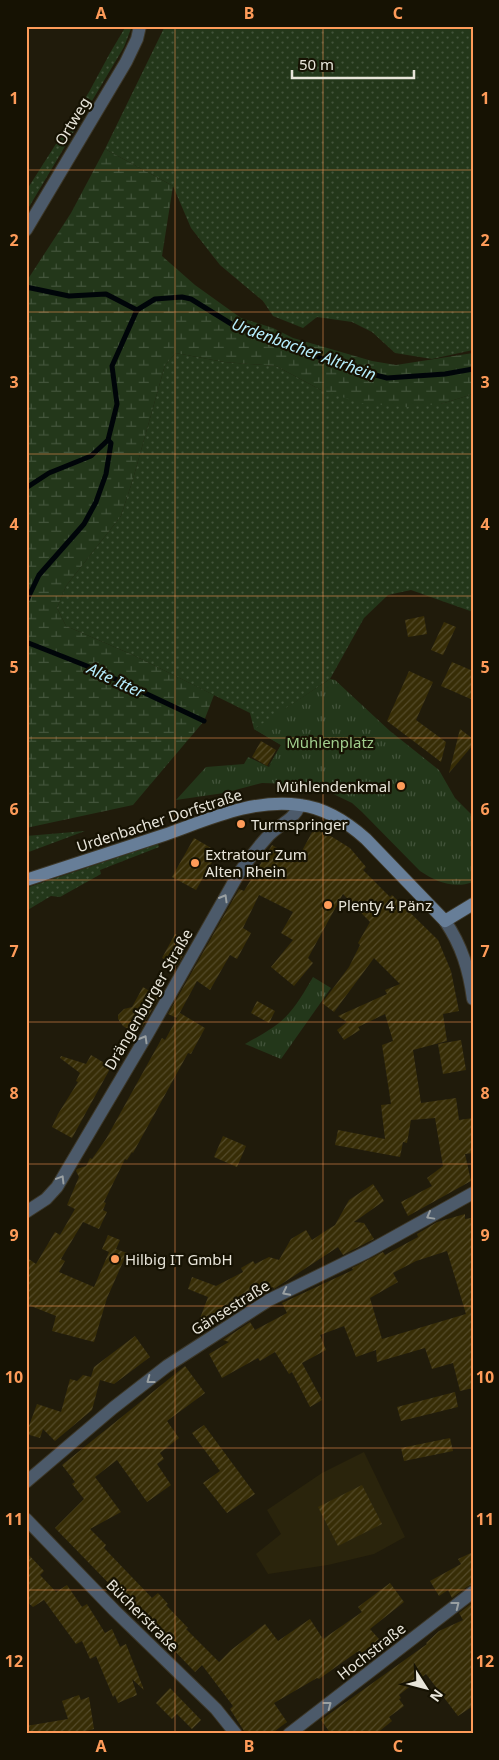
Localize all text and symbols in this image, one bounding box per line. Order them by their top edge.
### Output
text: A [95,2,107,24]
text: B [244,2,254,24]
text: C [393,2,403,24]
scale bar [292,48,414,80]
text: 50 m [299,54,334,74]
text: 1 [9,87,19,109]
text: 1 [480,87,490,109]
street label: Ortweg [50,93,94,149]
text: 2 [9,229,19,251]
text: 2 [480,229,490,251]
water label: Urdenbacher Altrhein [229,313,379,385]
text: 3 [9,371,19,393]
text: 3 [480,371,490,393]
text: 4 [9,513,19,535]
text: 4 [480,513,490,535]
text: 5 [9,656,19,678]
text: 5 [480,656,490,678]
water label: Alte Itter [83,657,149,703]
park label: Mühlenplatz [286,732,374,752]
place label: Mühlendenkmal [276,776,391,796]
marker: Mühlendenkmal [395,780,407,792]
street label: Urdenbacher Dorfstraße [74,784,244,856]
text: 6 [9,798,19,820]
text: 6 [480,798,490,820]
place label: Turmspringer [251,814,348,834]
marker: Turmspringer [235,818,247,830]
place label: Extratour Zum Alten Rhein [205,844,307,881]
marker: Extratour Zum Alten Rhein [189,857,201,869]
one-way arrow [218,895,228,904]
place label: Plenty 4 Pänz [338,895,432,915]
marker: Plenty 4 Pänz [322,899,334,911]
street label: Drängenburger Straße [99,925,197,1073]
text: 7 [9,940,19,962]
text: 7 [480,940,490,962]
one-way arrow [138,1036,148,1045]
text: 8 [9,1082,19,1104]
text: 8 [480,1082,490,1104]
one-way arrow [55,1176,65,1185]
one-way arrow [427,1210,436,1220]
text: 9 [9,1224,19,1246]
text: 9 [480,1224,490,1246]
place label: Hilbig IT GmbH [125,1249,233,1269]
marker: Hilbig IT GmbH [109,1253,121,1265]
street label: Gänsestraße [187,1275,273,1339]
one-way arrow [283,1286,292,1296]
text: 10 [5,1366,23,1388]
text: 10 [476,1366,494,1388]
one-way arrow [147,1374,156,1382]
text: 11 [5,1508,23,1530]
text: 11 [476,1508,494,1530]
street label: Bücherstraße [102,1574,184,1656]
one-way arrow [450,1602,459,1610]
street label: Hochstraße [333,1618,409,1684]
text: 12 [5,1650,23,1672]
text: 12 [476,1650,494,1672]
north arrow [402,1662,452,1712]
text: N [426,1686,448,1706]
one-way arrow [322,1702,331,1710]
text: A [95,1735,107,1757]
text: B [244,1735,254,1757]
text: C [393,1735,403,1757]

